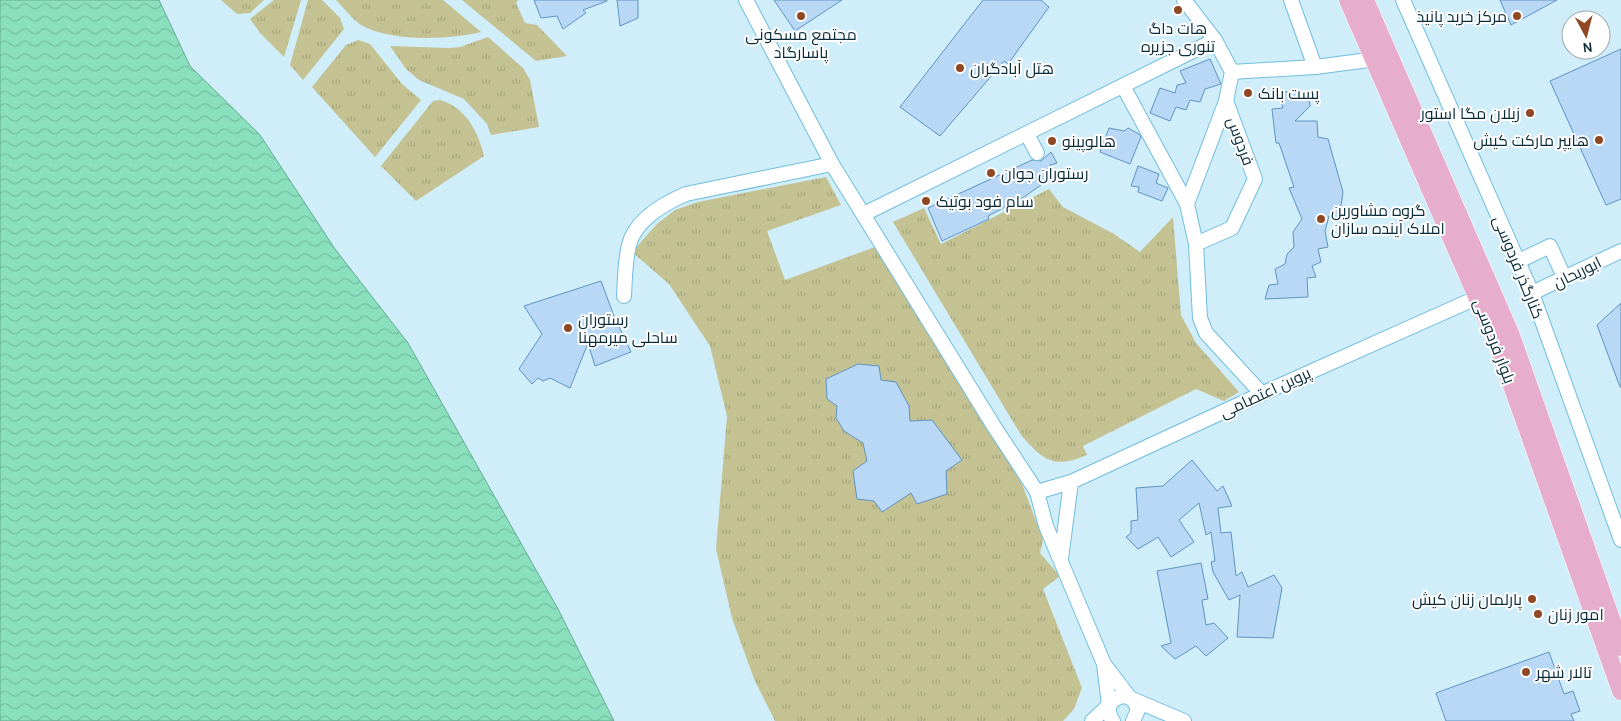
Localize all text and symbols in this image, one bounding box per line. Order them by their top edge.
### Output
marker: هات داگ تنورى جزيره [1172,4,1184,16]
place label: مرکز خرید پانیذ [1416,7,1507,28]
marker: مجتمع مسکونی پاسارگاد [795,10,807,22]
marker: مرکز خرید پانیذ [1511,10,1523,22]
north arrow [1561,10,1611,60]
place label: هات داگ تنورى جزيره [1141,19,1216,57]
place label: مجتمع مسکونی پاسارگاد [745,25,857,64]
text: N [1582,38,1594,56]
place label: هتل آبادگران [970,59,1054,79]
marker: هتل آبادگران [954,62,966,74]
place label: پست بانک [1258,84,1320,105]
marker: پست بانک [1242,87,1254,99]
place label: زیلان مگا استور [1420,104,1520,124]
marker: زیلان مگا استور [1524,107,1536,119]
street label: فردوس [1222,114,1258,168]
place label: هایپر مارکت کیش [1473,131,1589,152]
place label: هالوپینو [1062,132,1116,153]
marker: هایپر مارکت کیش [1593,134,1605,146]
marker: هالوپینو [1046,135,1058,147]
place label: رستوران جوان [1001,164,1088,184]
marker: رستوران جوان [985,167,997,179]
place label: سام فود بوتیک [936,192,1034,213]
marker: سام فود بوتیک [920,195,932,207]
place label: گروه مشاورین املاک آینده سازان [1331,201,1445,239]
marker: گروه مشاورین املاک آینده سازان [1315,213,1327,225]
street label: کنارگذر فردوسی [1488,213,1548,322]
street label: ابوریحان [1550,253,1605,293]
street label: بلوار فردوسی [1469,296,1519,387]
place label: رستوران ساحلی میرمهنا [578,310,678,348]
marker: رستوران ساحلی میرمهنا [562,322,574,334]
street label: پروین اعتصامی [1217,363,1315,424]
place label: پارلمان زنان کیش [1412,590,1523,611]
marker: پارلمان زنان کیش [1526,593,1538,605]
place label: امور زنان [1548,605,1604,625]
marker: امور زنان [1532,608,1544,620]
place label: تالار شهر [1535,663,1593,683]
marker: تالار شهر [1520,666,1532,678]

